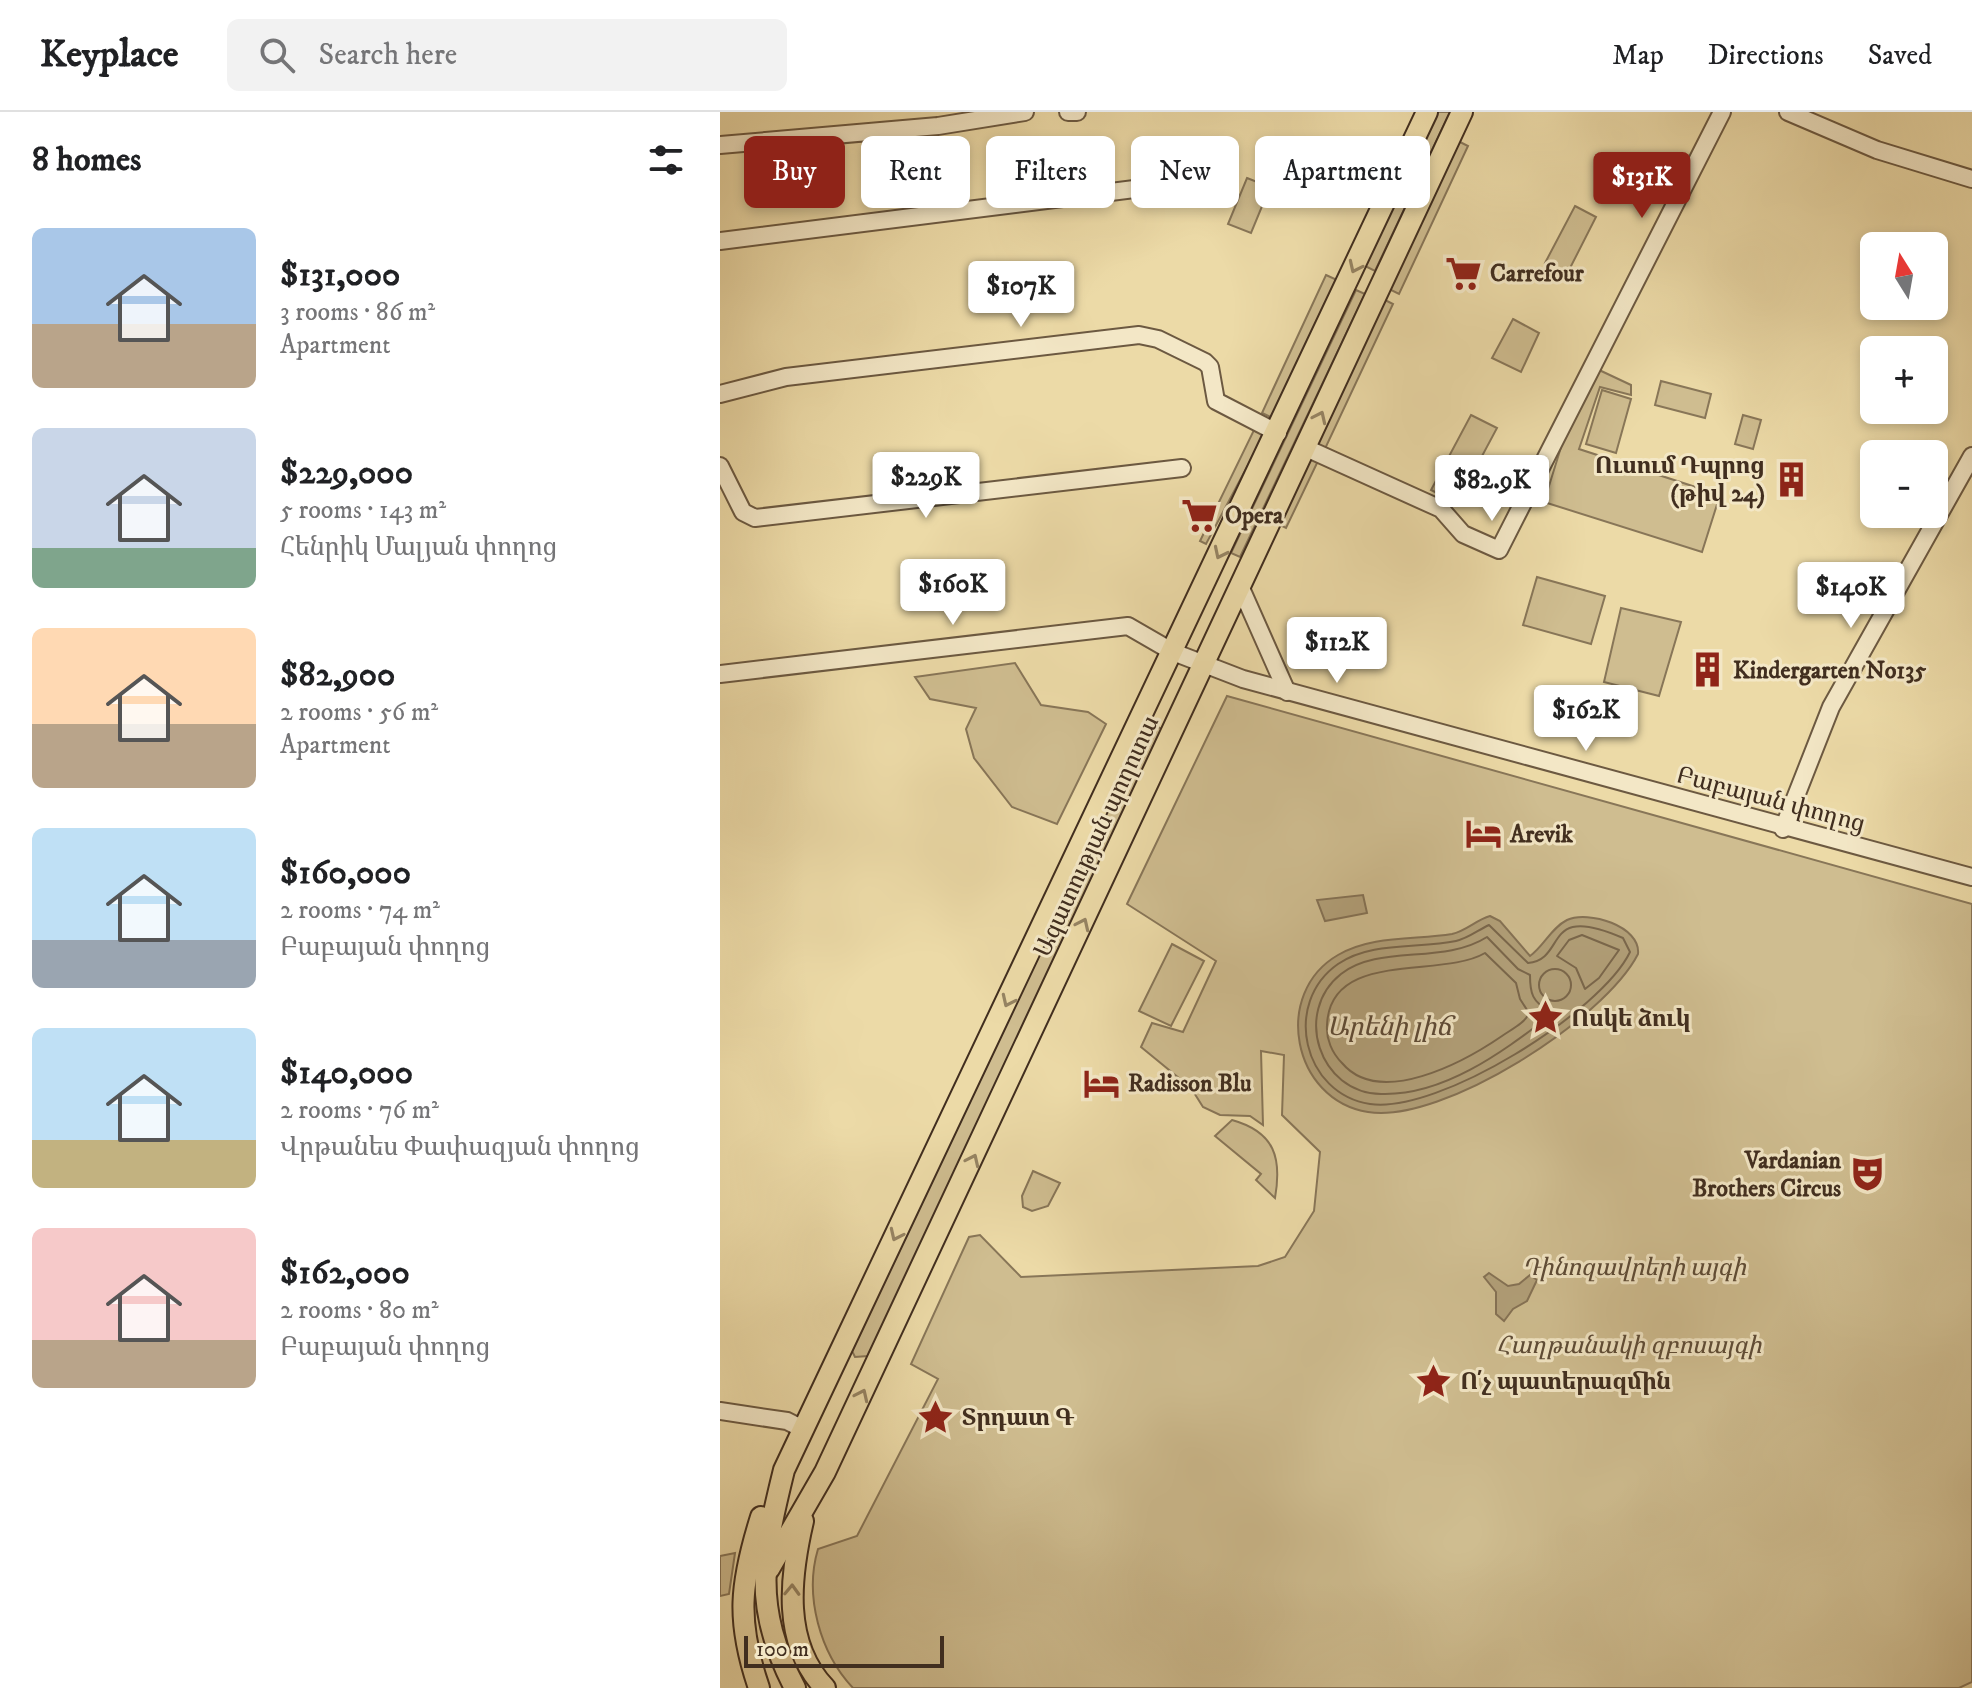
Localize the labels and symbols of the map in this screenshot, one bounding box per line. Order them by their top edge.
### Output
pin: $131K [1586,152,1698,220]
north arrow [1860,232,1948,320]
supermarket icon: Carrefour [1445,254,1483,292]
one-way arrow [1349,259,1365,274]
place label: Carrefour [1490,259,1585,289]
pin: $107K [965,261,1077,329]
one-way arrow [1310,411,1326,426]
place label: Ուսում Դպրոց (թիվ 24) [1594,451,1765,509]
pin: $229K [870,452,982,520]
pin: $82.9K [1427,455,1557,523]
building icon: Ուսում Դպրոց (թիվ 24) [1772,460,1810,498]
supermarket icon: Opera [1180,496,1218,534]
place label: Opera [1225,501,1284,531]
one-way arrow [1214,545,1230,560]
pin: $160K [897,559,1009,627]
pin: $140K [1795,562,1907,630]
pin: $112K [1281,617,1393,685]
building icon: Kindergarten No135 [1688,651,1726,689]
place label: Kindergarten No135 [1733,656,1926,686]
pin: $162K [1530,685,1642,753]
street label: Ազատության պողոտա [1028,711,1166,962]
street label: Բաբայան փողոց [1673,760,1868,840]
hotel icon: Arevik [1465,815,1503,853]
place label: Arevik [1509,820,1574,850]
one-way arrow [1073,918,1089,932]
one-way arrow [1002,992,1018,1007]
place icon: Ոսկե ձուկ [1526,999,1564,1037]
place label: Ոսկե ձուկ [1571,1004,1690,1034]
water label: Արենի լիճ [1327,1011,1456,1044]
hotel icon: Radisson Blu [1083,1064,1121,1102]
place label: Radisson Blu [1128,1069,1252,1099]
place label: Vardanian Brothers Circus [1692,1146,1841,1204]
one-way arrow [963,1153,979,1168]
theatre icon: Vardanian Brothers Circus [1848,1155,1886,1193]
one-way arrow [890,1227,906,1242]
park label: Դինոզավրերի այգի [1522,1253,1747,1283]
park label: Հաղթանակի զբոսայգի [1497,1331,1763,1361]
place icon: Ո՛չ պատերազմին [1415,1362,1453,1400]
place label: Ո՛չ պատերազմին [1460,1367,1671,1397]
one-way arrow [852,1388,868,1403]
place icon: Տրդատ Գ [917,1398,955,1436]
place label: Տրդատ Գ [962,1403,1075,1433]
one-way arrow [784,1583,801,1596]
scale bar [744,1632,944,1668]

